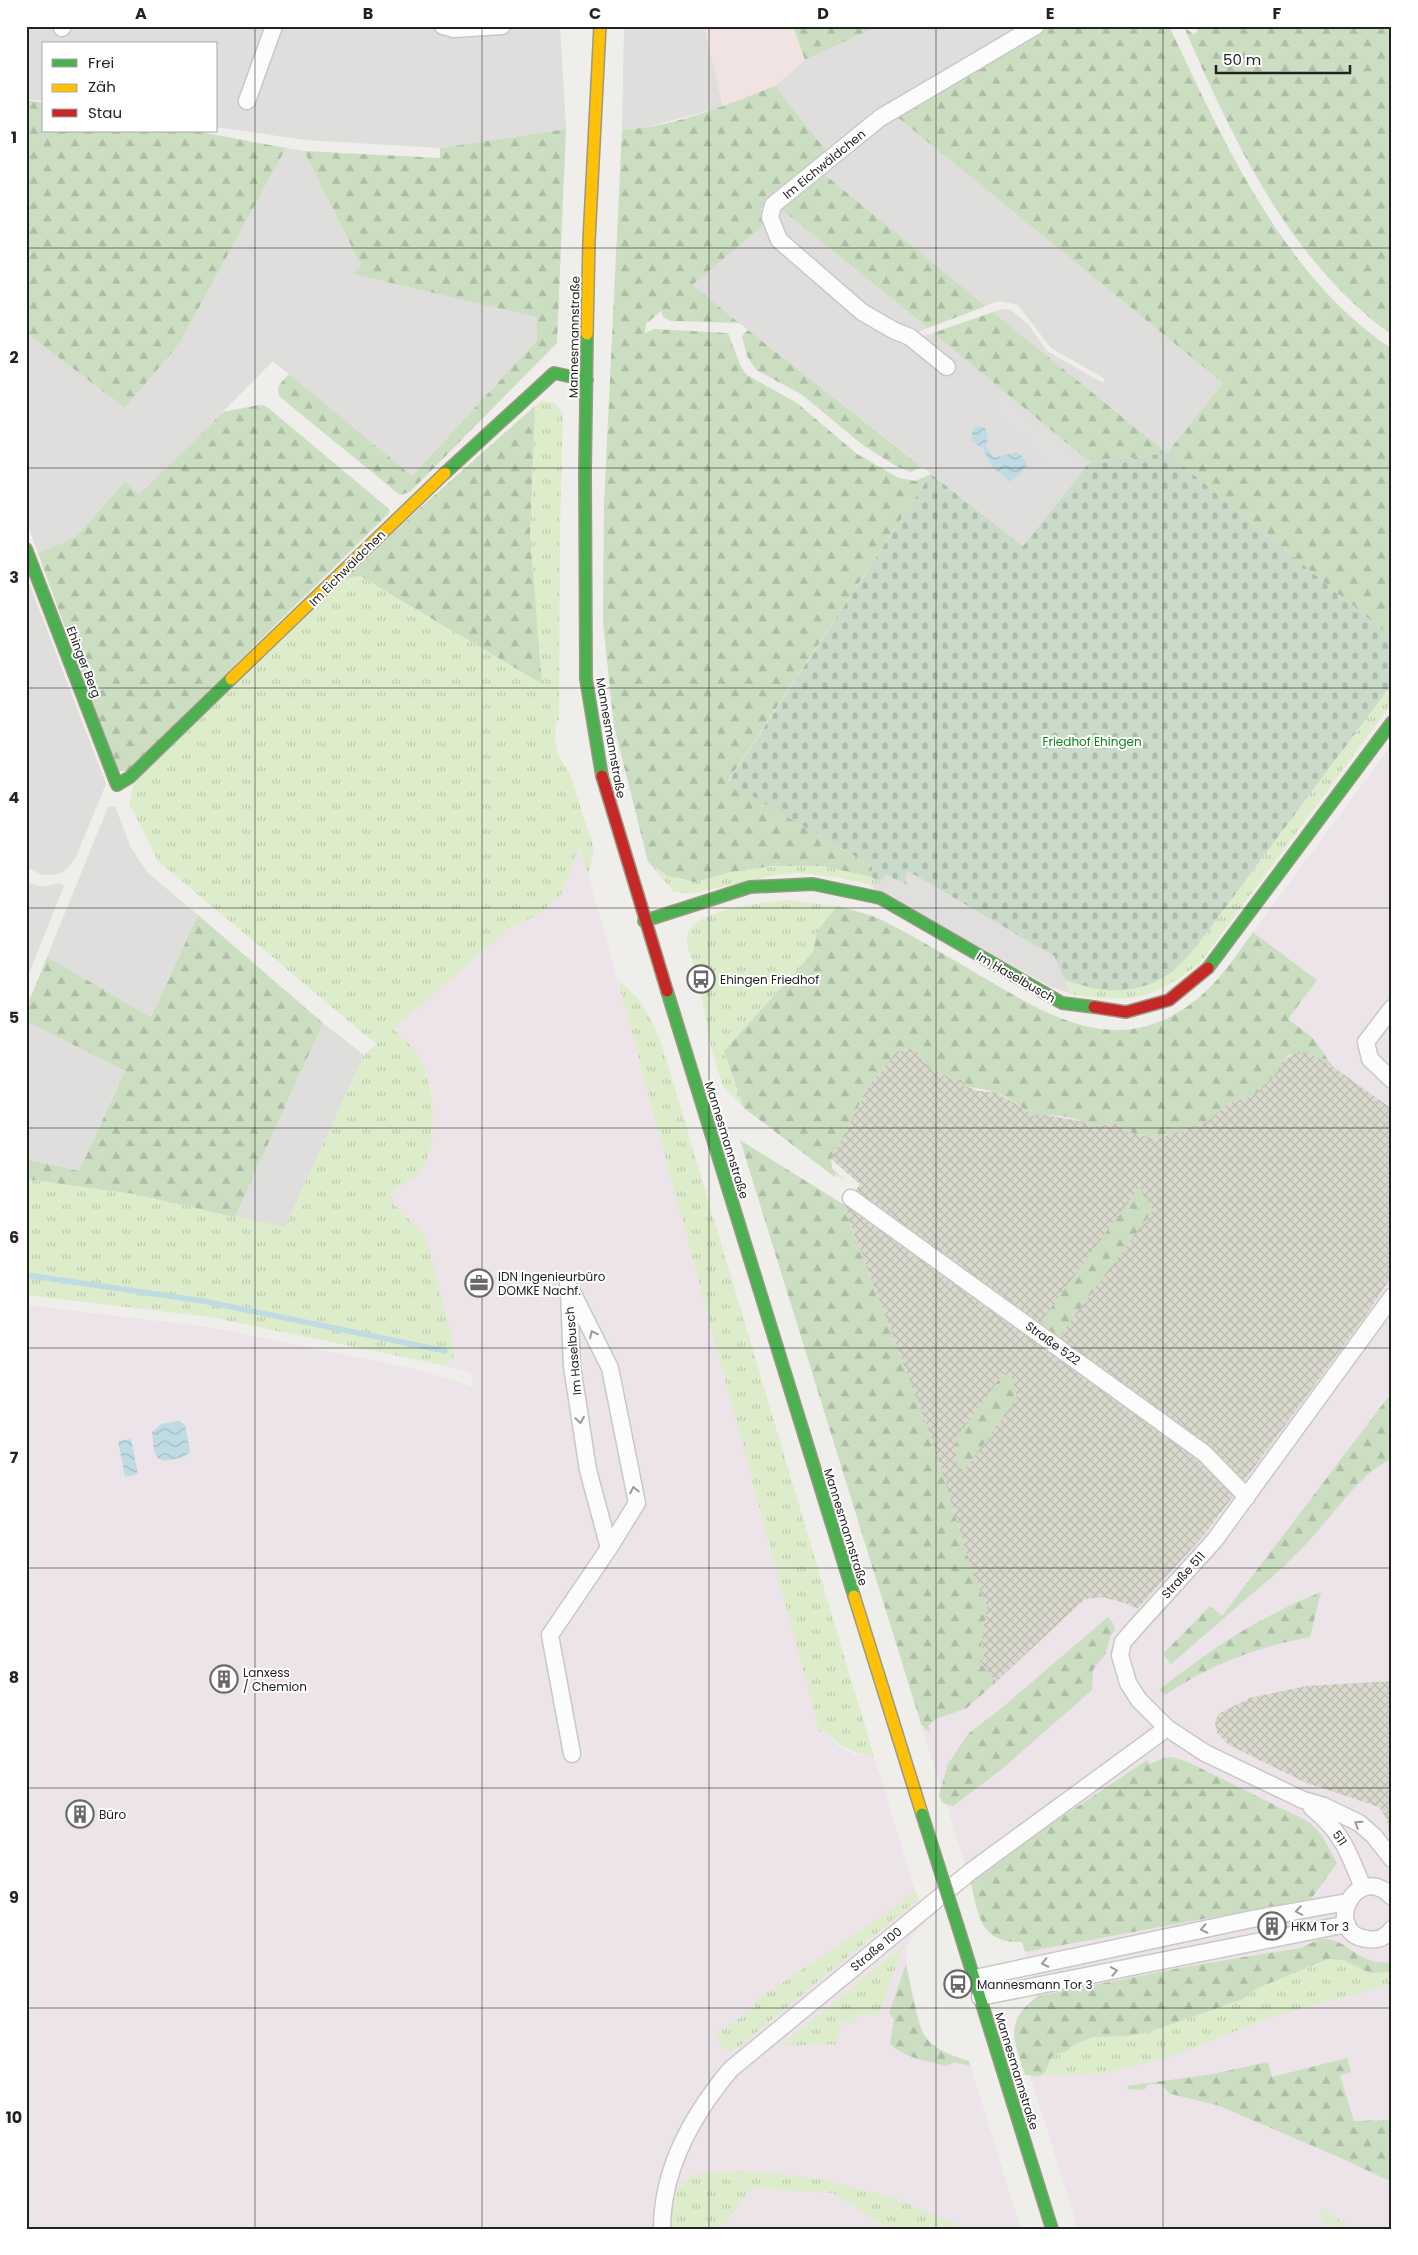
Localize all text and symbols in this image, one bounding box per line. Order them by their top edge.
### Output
text: A [135,2,147,25]
text: B [363,2,373,25]
text: C [589,2,601,25]
text: D [817,2,829,25]
text: E [1046,2,1054,25]
text: F [1273,2,1282,25]
legend [42,42,218,132]
scale bar [1216,42,1349,74]
text: 50 m [1223,49,1261,70]
text: Frei [88,52,114,73]
text: Zäh [88,76,116,97]
text: Stau [88,102,122,123]
street label: Im Eichwäldchen [779,125,869,203]
text: 1 [11,126,17,149]
street label: Mannesmannstraße [564,276,584,398]
text: 2 [9,346,19,369]
street label: Im Eichwäldchen [305,526,389,610]
text: 3 [9,566,19,589]
street label: Ehinger Berg [63,624,105,700]
street label: Mannesmannstraße [592,676,630,800]
park label: Friedhof Ehingen [1042,733,1142,750]
text: 4 [9,786,20,809]
street label: Im Haselbusch [973,947,1059,1007]
bus stop icon: Ehingen Friedhof [686,964,716,994]
place label: Ehingen Friedhof [720,971,819,988]
text: 5 [9,1006,19,1029]
street label: Mannesmannstraße [701,1079,753,1201]
text: 6 [9,1226,19,1249]
office icon: IDN Ingenieurbüro DOMKE Nachf. [464,1268,494,1298]
place label: IDN Ingenieurbüro DOMKE Nachf. [498,1268,606,1299]
street label: Im Haselbusch [561,1306,585,1396]
street label: Straße 522 [1022,1317,1084,1369]
one-way arrow [589,1330,599,1339]
one-way arrow [575,1415,585,1424]
text: 7 [10,1446,19,1469]
street label: Mannesmannstraße [820,1466,872,1588]
one-way arrow [629,1485,640,1494]
street label: Straße 511 [1157,1548,1209,1602]
building icon: Lanxess / Chemion [209,1664,239,1694]
place label: Lanxess / Chemion [243,1664,307,1695]
text: 8 [9,1666,19,1689]
building icon: Büro [65,1799,95,1829]
place label: Büro [99,1806,127,1823]
one-way arrow [1354,1821,1364,1830]
street label: 511 [1329,1827,1351,1849]
text: 9 [9,1886,19,1909]
one-way arrow [1295,1905,1304,1915]
building icon: HKM Tor 3 [1257,1911,1287,1941]
place label: HKM Tor 3 [1291,1918,1349,1935]
street label: Straße 100 [847,1923,905,1975]
one-way arrow [1200,1923,1209,1934]
one-way arrow [1041,1957,1050,1968]
one-way arrow [1109,1966,1118,1976]
bus stop icon: Mannesmann Tor 3 [943,1969,973,1999]
place label: Mannesmann Tor 3 [977,1976,1092,1993]
street label: Mannesmannstraße [991,2010,1043,2132]
text: 10 [6,2106,22,2129]

